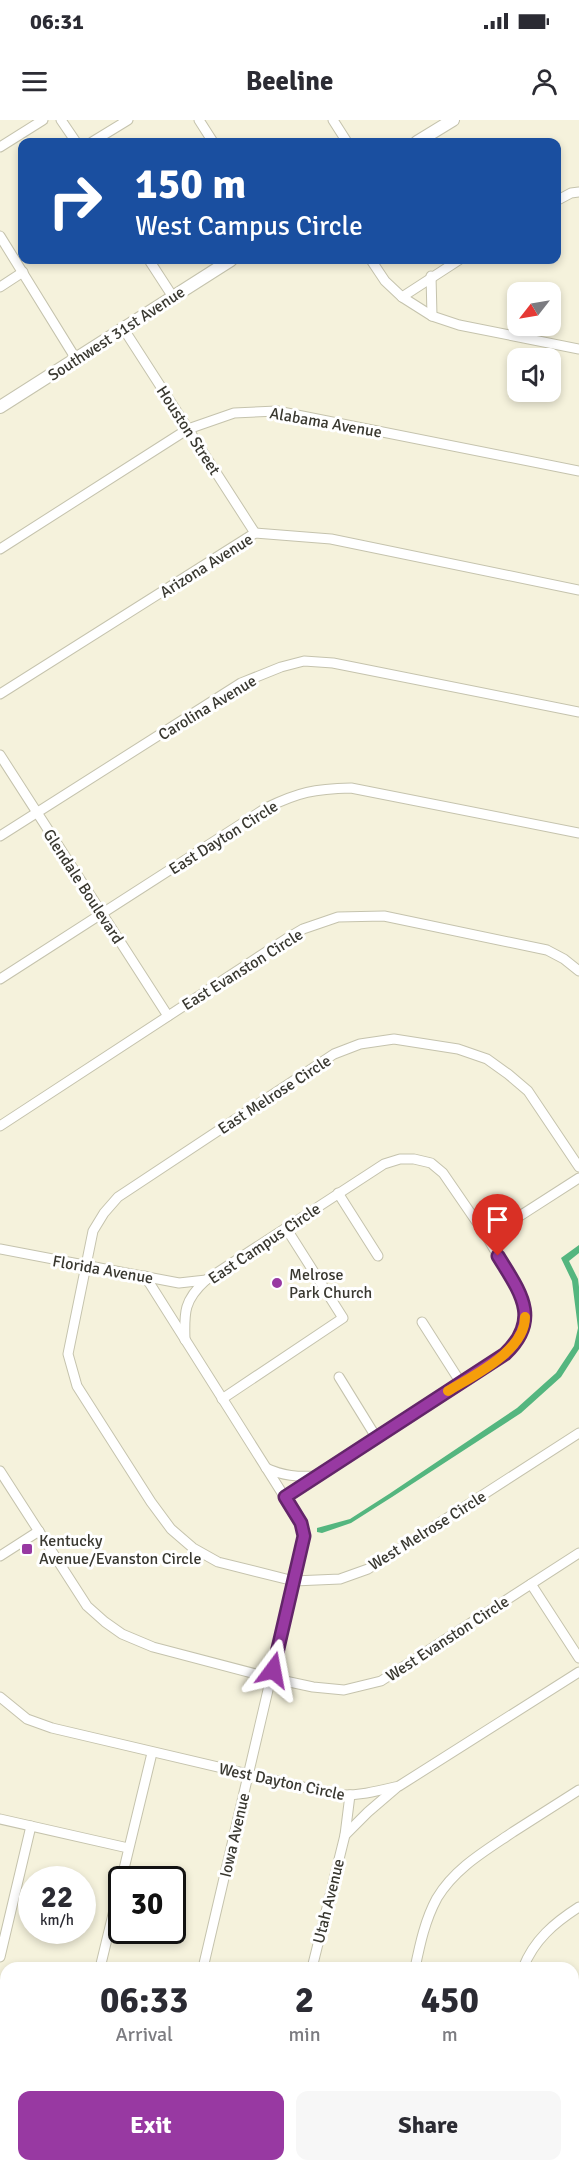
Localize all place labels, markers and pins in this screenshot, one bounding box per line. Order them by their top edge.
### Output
pin [472,1194,523,1256]
place label: Melrose Park Church [289,1265,372,1303]
marker: Melrose Park Church [270,1276,284,1290]
place label: Kentucky Avenue/Evanston Circle [39,1531,201,1569]
marker: Kentucky Avenue/Evanston Circle [20,1542,34,1556]

